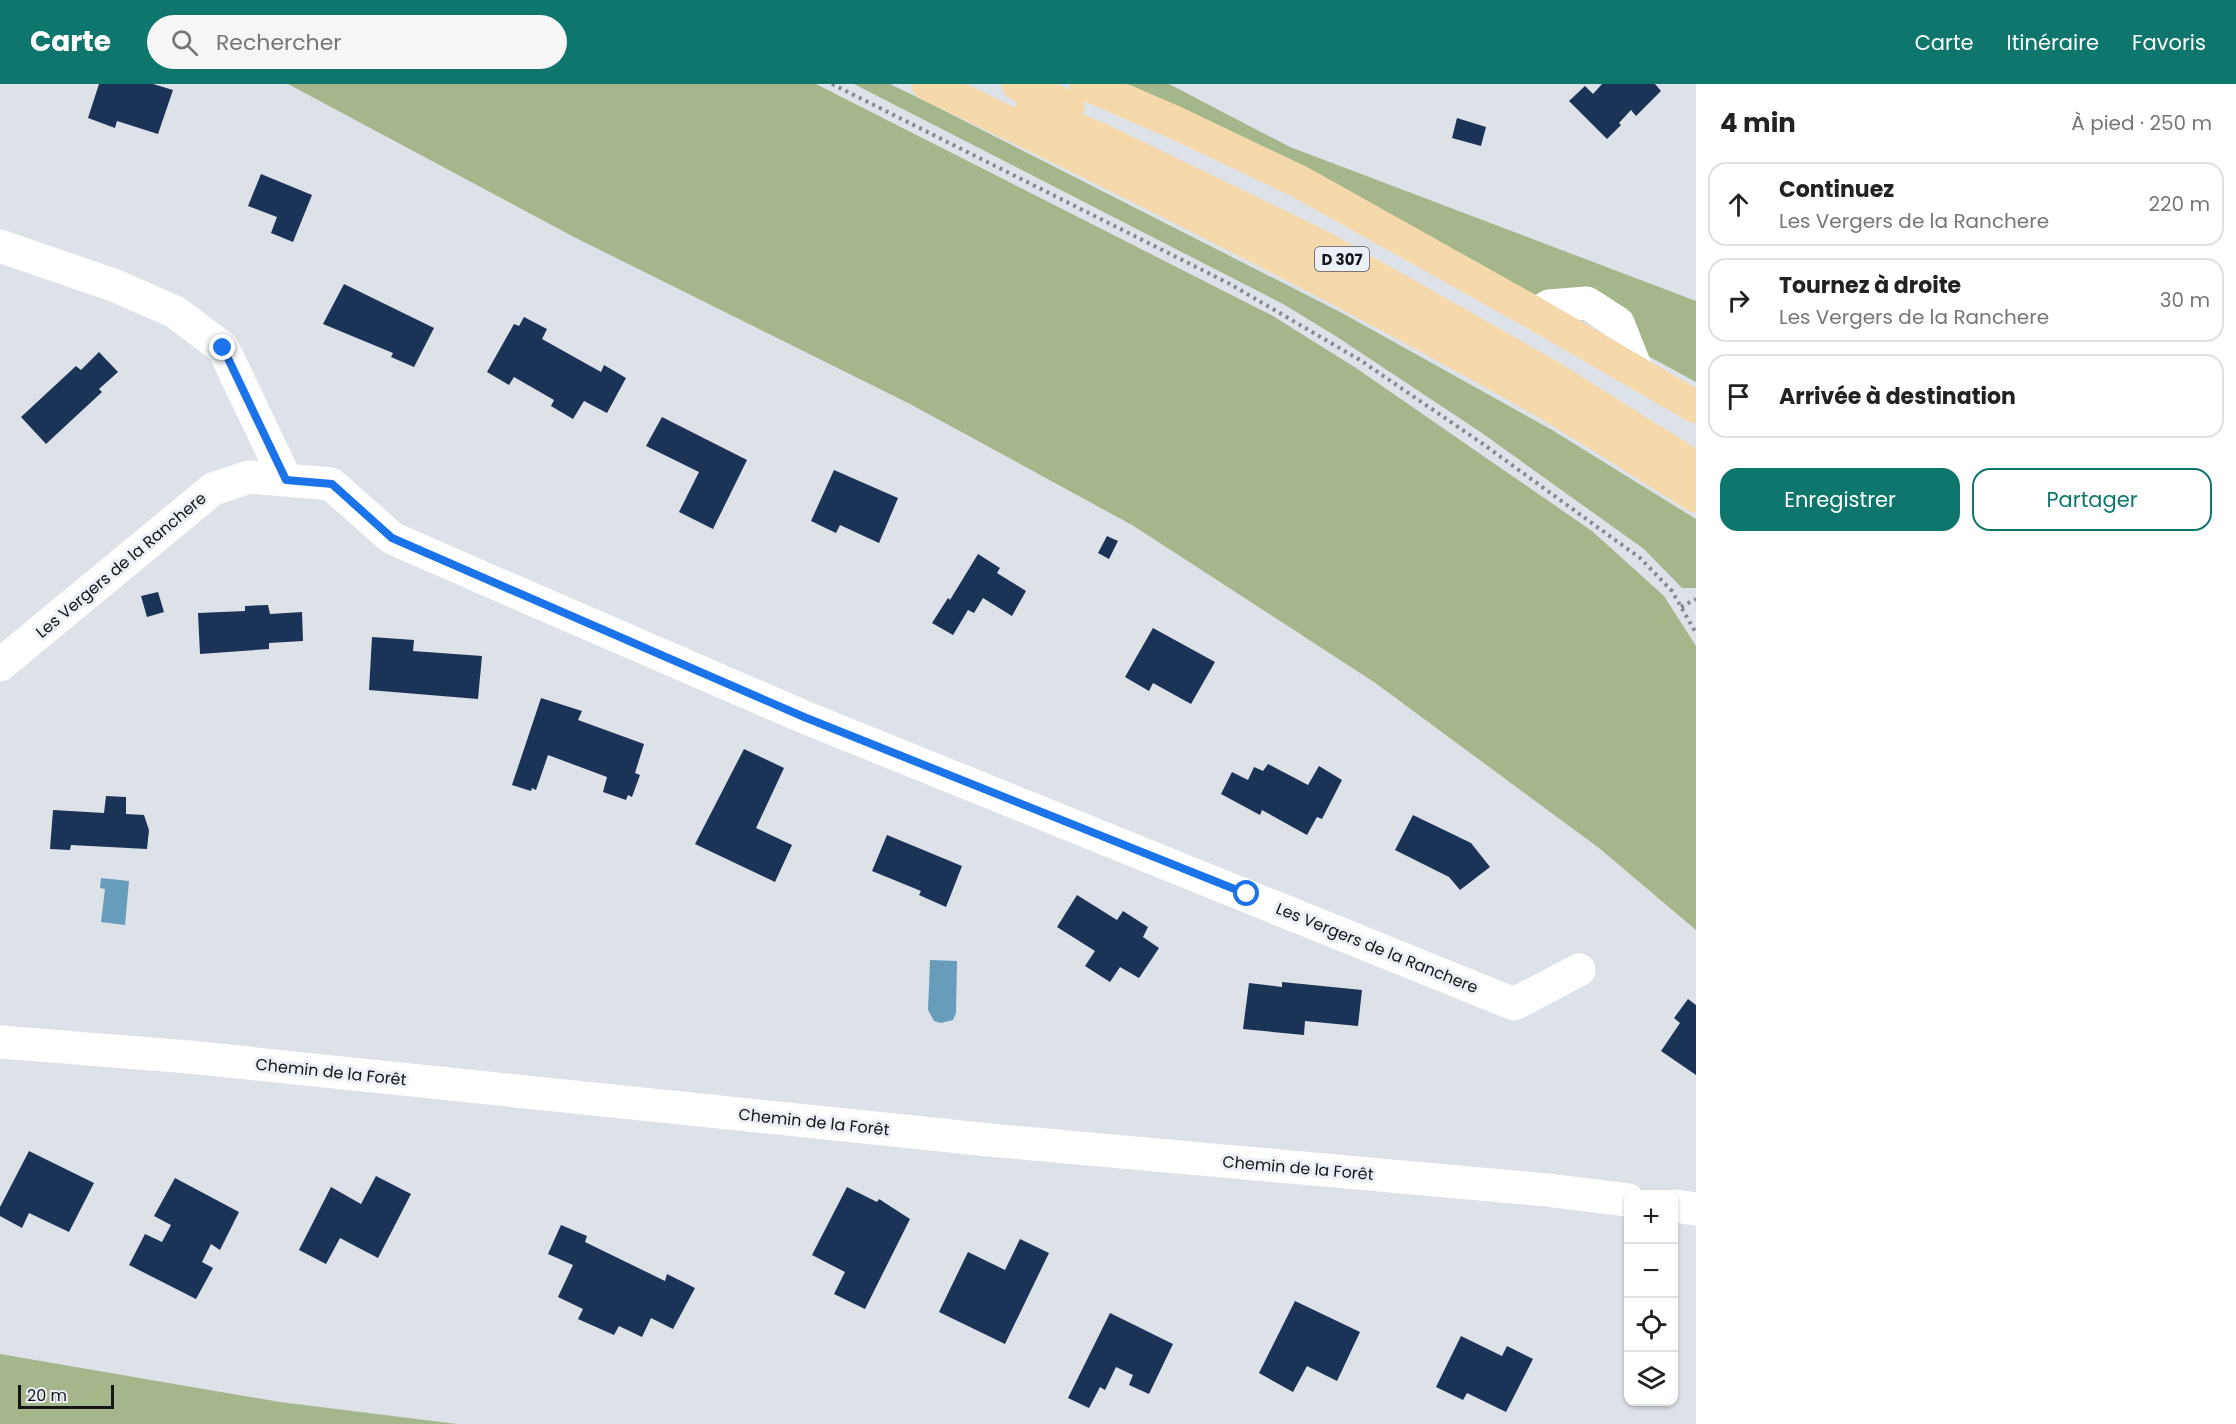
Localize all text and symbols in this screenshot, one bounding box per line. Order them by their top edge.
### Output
search box [147,15,567,69]
text: Carte [30,22,111,61]
icon: search [168,26,201,59]
text: Rechercher [216,27,342,58]
text: Carte [1915,28,1974,57]
text: Itinéraire [2007,28,2099,57]
text: Favoris [2132,28,2206,57]
text: 4 min [1720,105,1796,141]
text: À pied · 250 m [2071,109,2212,137]
text: Continuez [1779,174,1894,205]
icon: ahead [1722,188,1755,221]
text: 220 m [2149,190,2210,218]
text: Les Vergers de la Ranchere [1779,207,2049,235]
road number: D 307 [1315,247,1369,271]
text: Tournez à droite [1779,270,1961,301]
icon: right [1722,284,1755,317]
text: 30 m [2160,286,2210,314]
text: Les Vergers de la Ranchere [1779,303,2049,331]
route end [209,334,235,360]
icon: arrive [1722,380,1755,413]
text: Arrivée à destination [1779,381,2016,412]
button: Enregistrer [1720,468,1960,531]
button: Partager [1972,468,2212,531]
street label: Les Vergers de la Ranchere [31,487,211,643]
route start [1233,880,1259,906]
street label: Les Vergers de la Ranchere [1273,897,1482,999]
street label: Chemin de la Forêt [254,1053,408,1091]
street label: Chemin de la Forêt [737,1103,891,1141]
street label: Chemin de la Forêt [1222,1150,1375,1186]
map controls [1624,1190,1678,1406]
button: + [1624,1190,1678,1244]
button: − [1624,1244,1678,1298]
button: locate [1624,1298,1678,1352]
button: layers [1624,1352,1678,1406]
scale bar [18,1382,114,1410]
text: 20 m [27,1384,67,1407]

